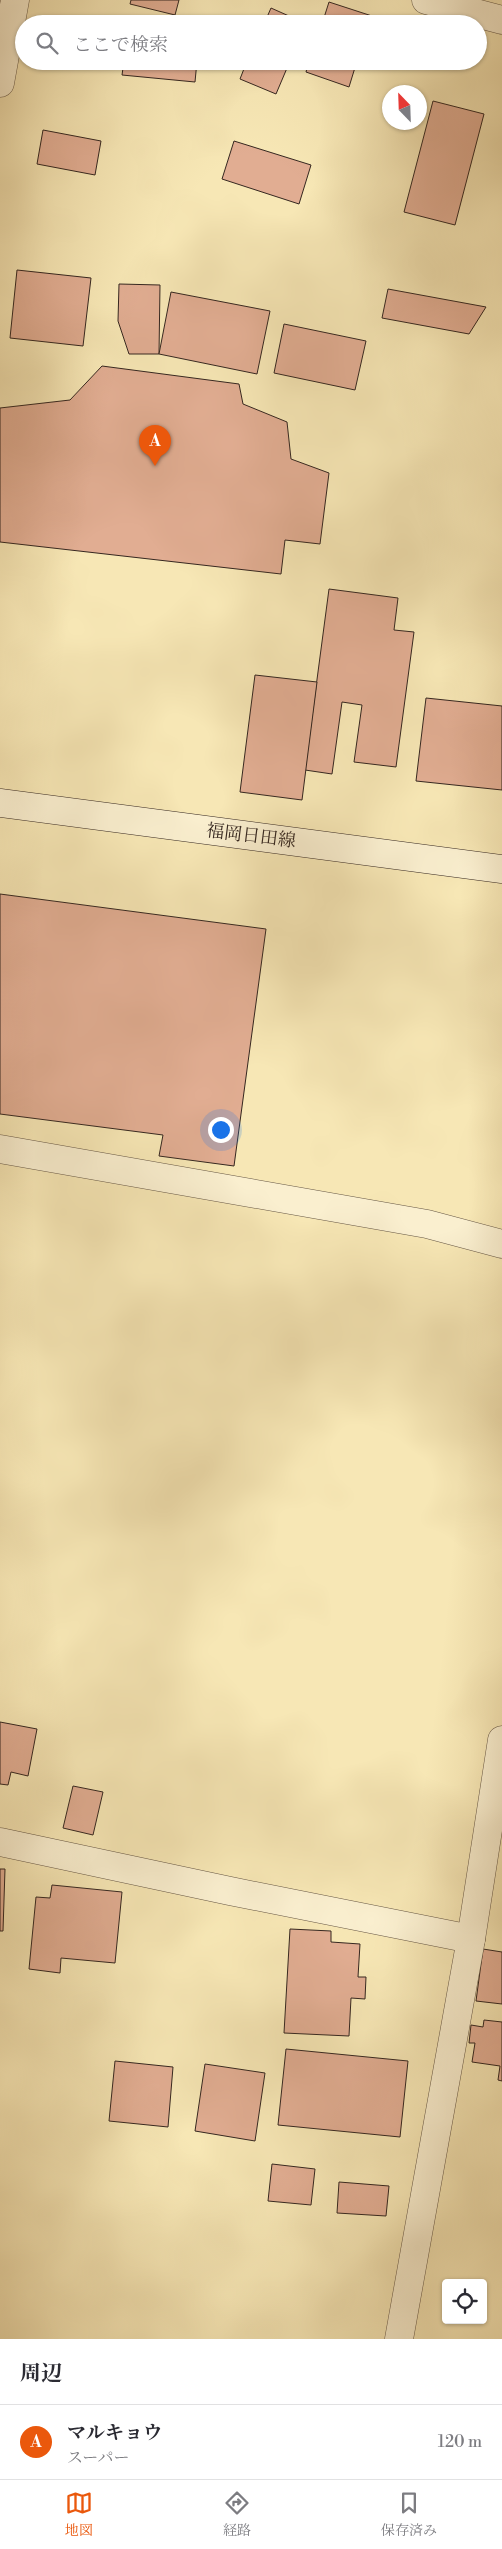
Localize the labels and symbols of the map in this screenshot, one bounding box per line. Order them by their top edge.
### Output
north arrow [382,85,427,130]
pin: A [139,425,171,466]
street label: 福岡日田線 [205,819,297,853]
your location [208,1117,234,1143]

